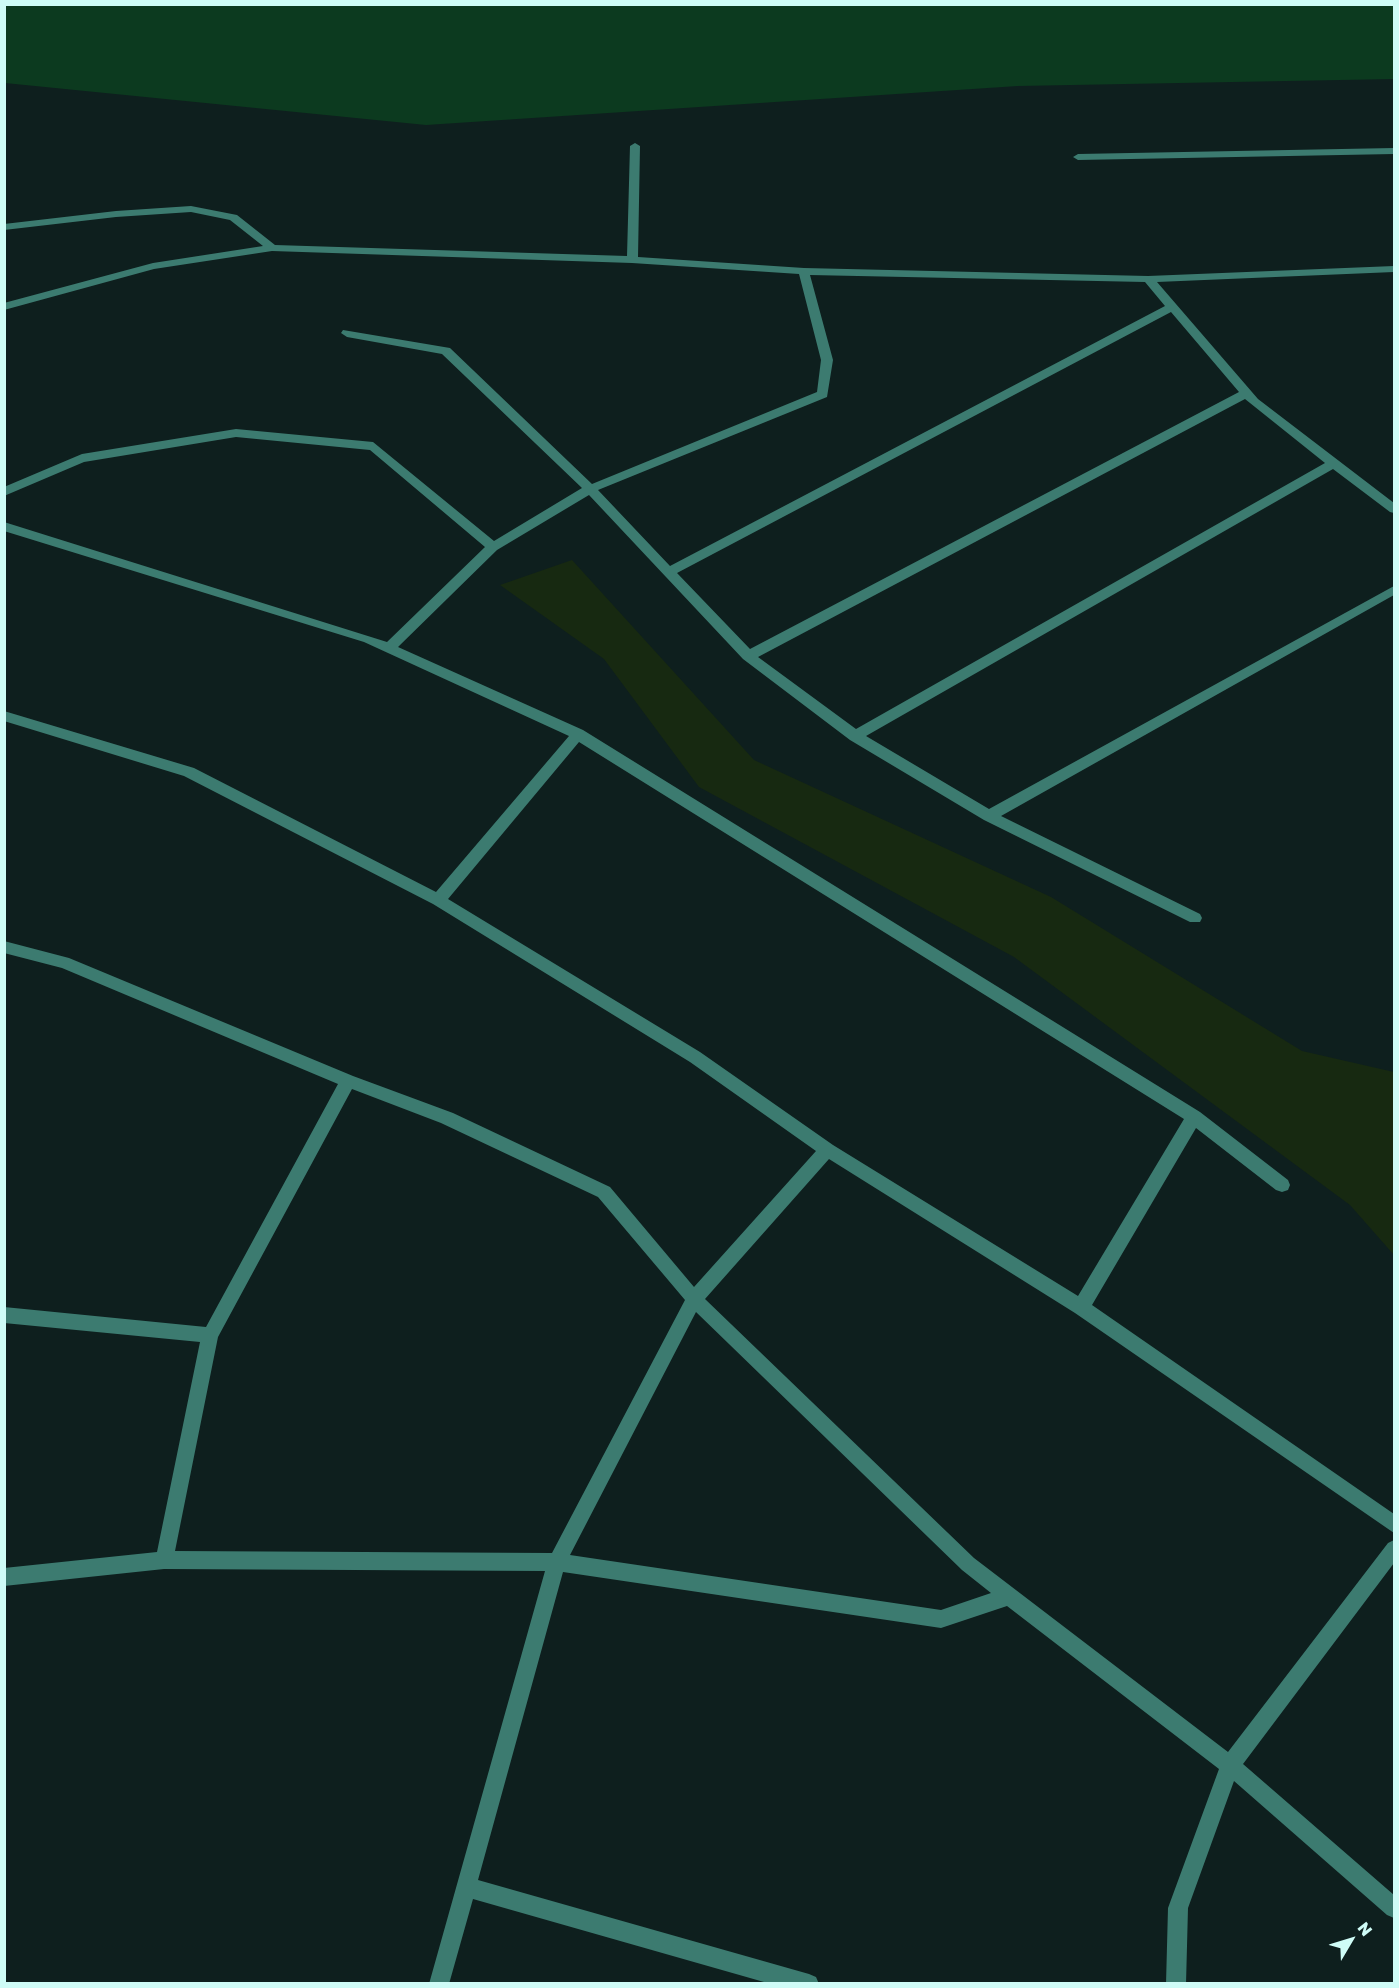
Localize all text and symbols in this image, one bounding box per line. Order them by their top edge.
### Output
north arrow [1321,1910,1381,1970]
text: N [1354,1918,1377,1940]

